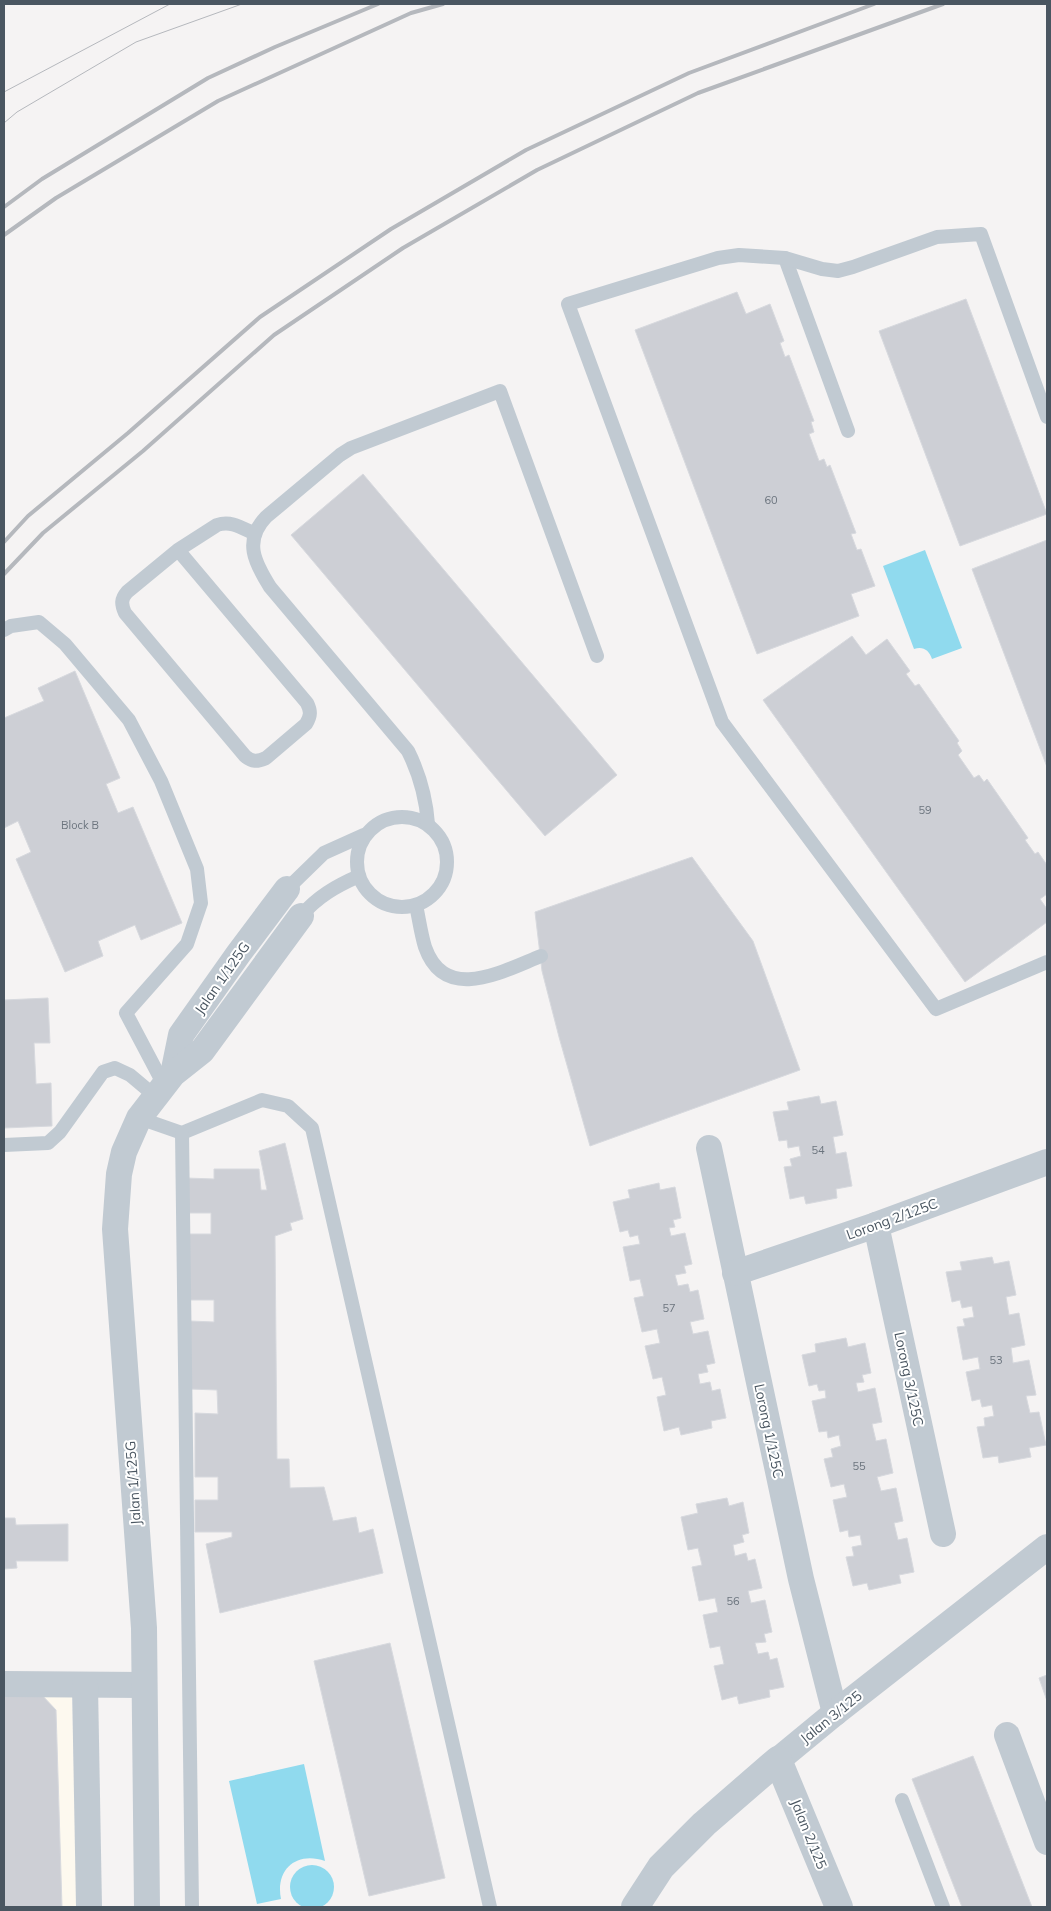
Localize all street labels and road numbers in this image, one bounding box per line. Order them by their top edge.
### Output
street label: Jalan 1/125G [190,938,254,1018]
street label: Lorong 2/125C [844,1194,940,1244]
street label: Lorong 3/125C [890,1330,928,1428]
street label: Lorong 1/125C [750,1382,788,1480]
street label: Jalan 1/125G [121,1440,145,1526]
street label: Jalan 3/125 [797,1687,865,1747]
street label: Jalan 2/125 [787,1796,831,1872]

